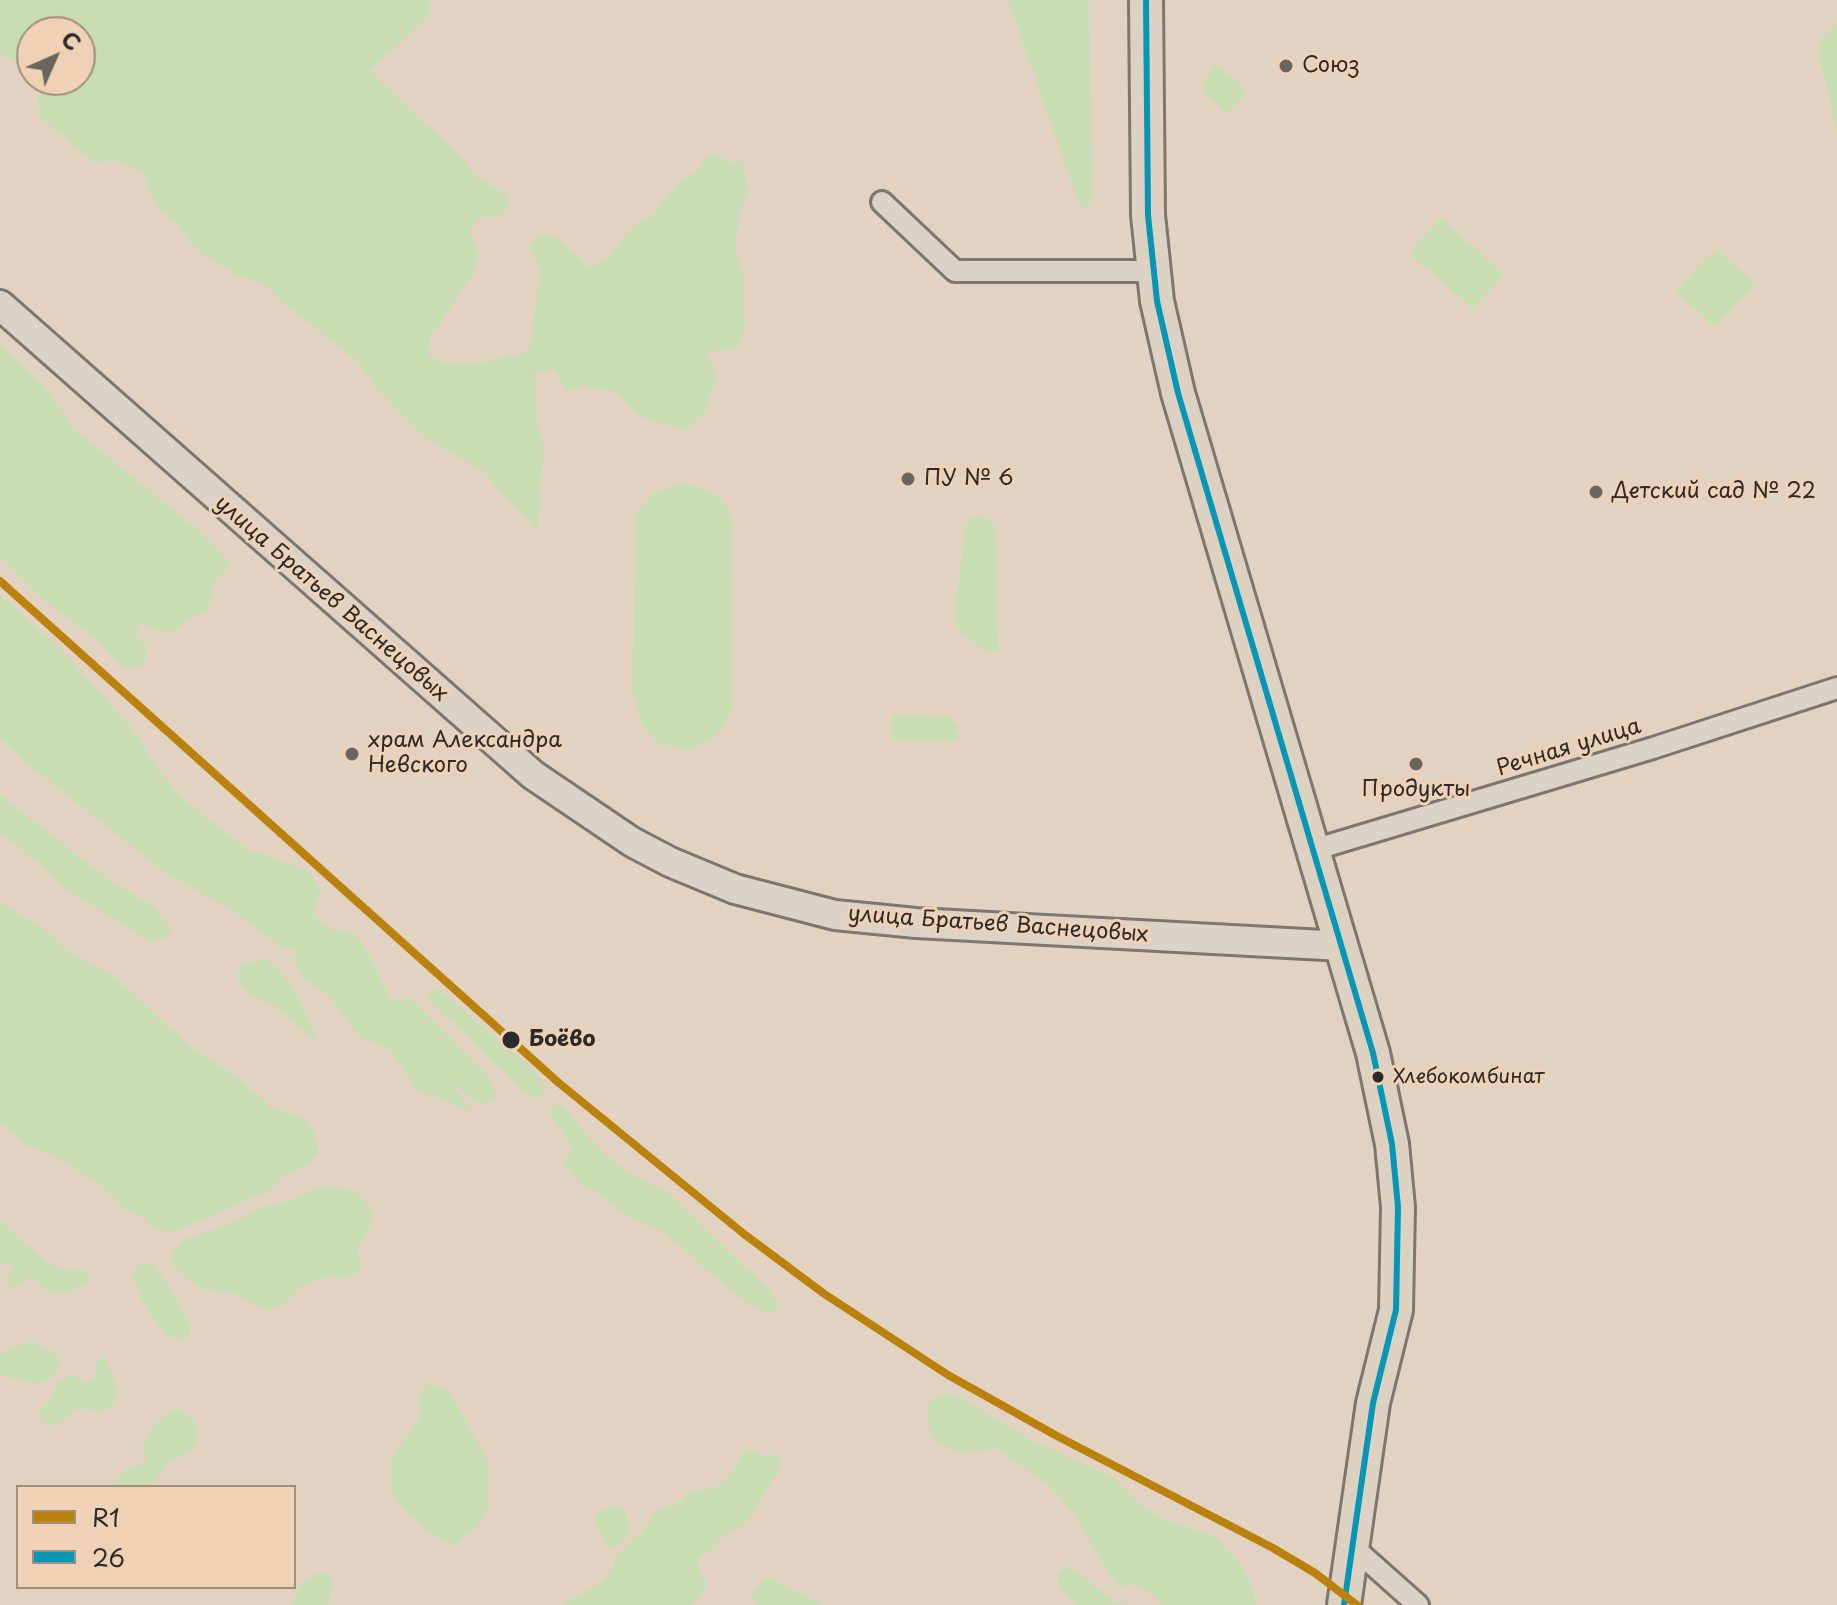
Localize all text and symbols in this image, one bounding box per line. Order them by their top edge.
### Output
north arrow [16,16,96,96]
text: С [54,23,89,58]
place label: Союз [1302,53,1360,79]
marker: Союз [1277,57,1295,75]
place label: ПУ № 6 [924,466,1013,492]
marker: ПУ № 6 [899,470,917,488]
place label: Детский сад № 22 [1612,479,1816,505]
marker: Детский сад № 22 [1587,483,1605,501]
street label: улица Братьев Васнецовых [209,490,453,708]
street label: Речная улица [1494,713,1644,783]
place label: храм Александра Невского [368,728,562,780]
marker: храм Александра Невского [343,745,361,763]
marker: Продукты [1407,755,1425,773]
place label: Продукты [1362,777,1470,803]
street label: улица Братьев Васнецовых [847,901,1149,949]
place label: Боёво [529,1027,595,1053]
marker: Боёво [500,1029,522,1051]
place label: Хлебокомбинат [1393,1065,1545,1089]
marker: Хлебокомбинат [1370,1069,1386,1085]
legend [16,1485,296,1589]
text: R1 [92,1499,120,1535]
text: 26 [92,1539,125,1575]

